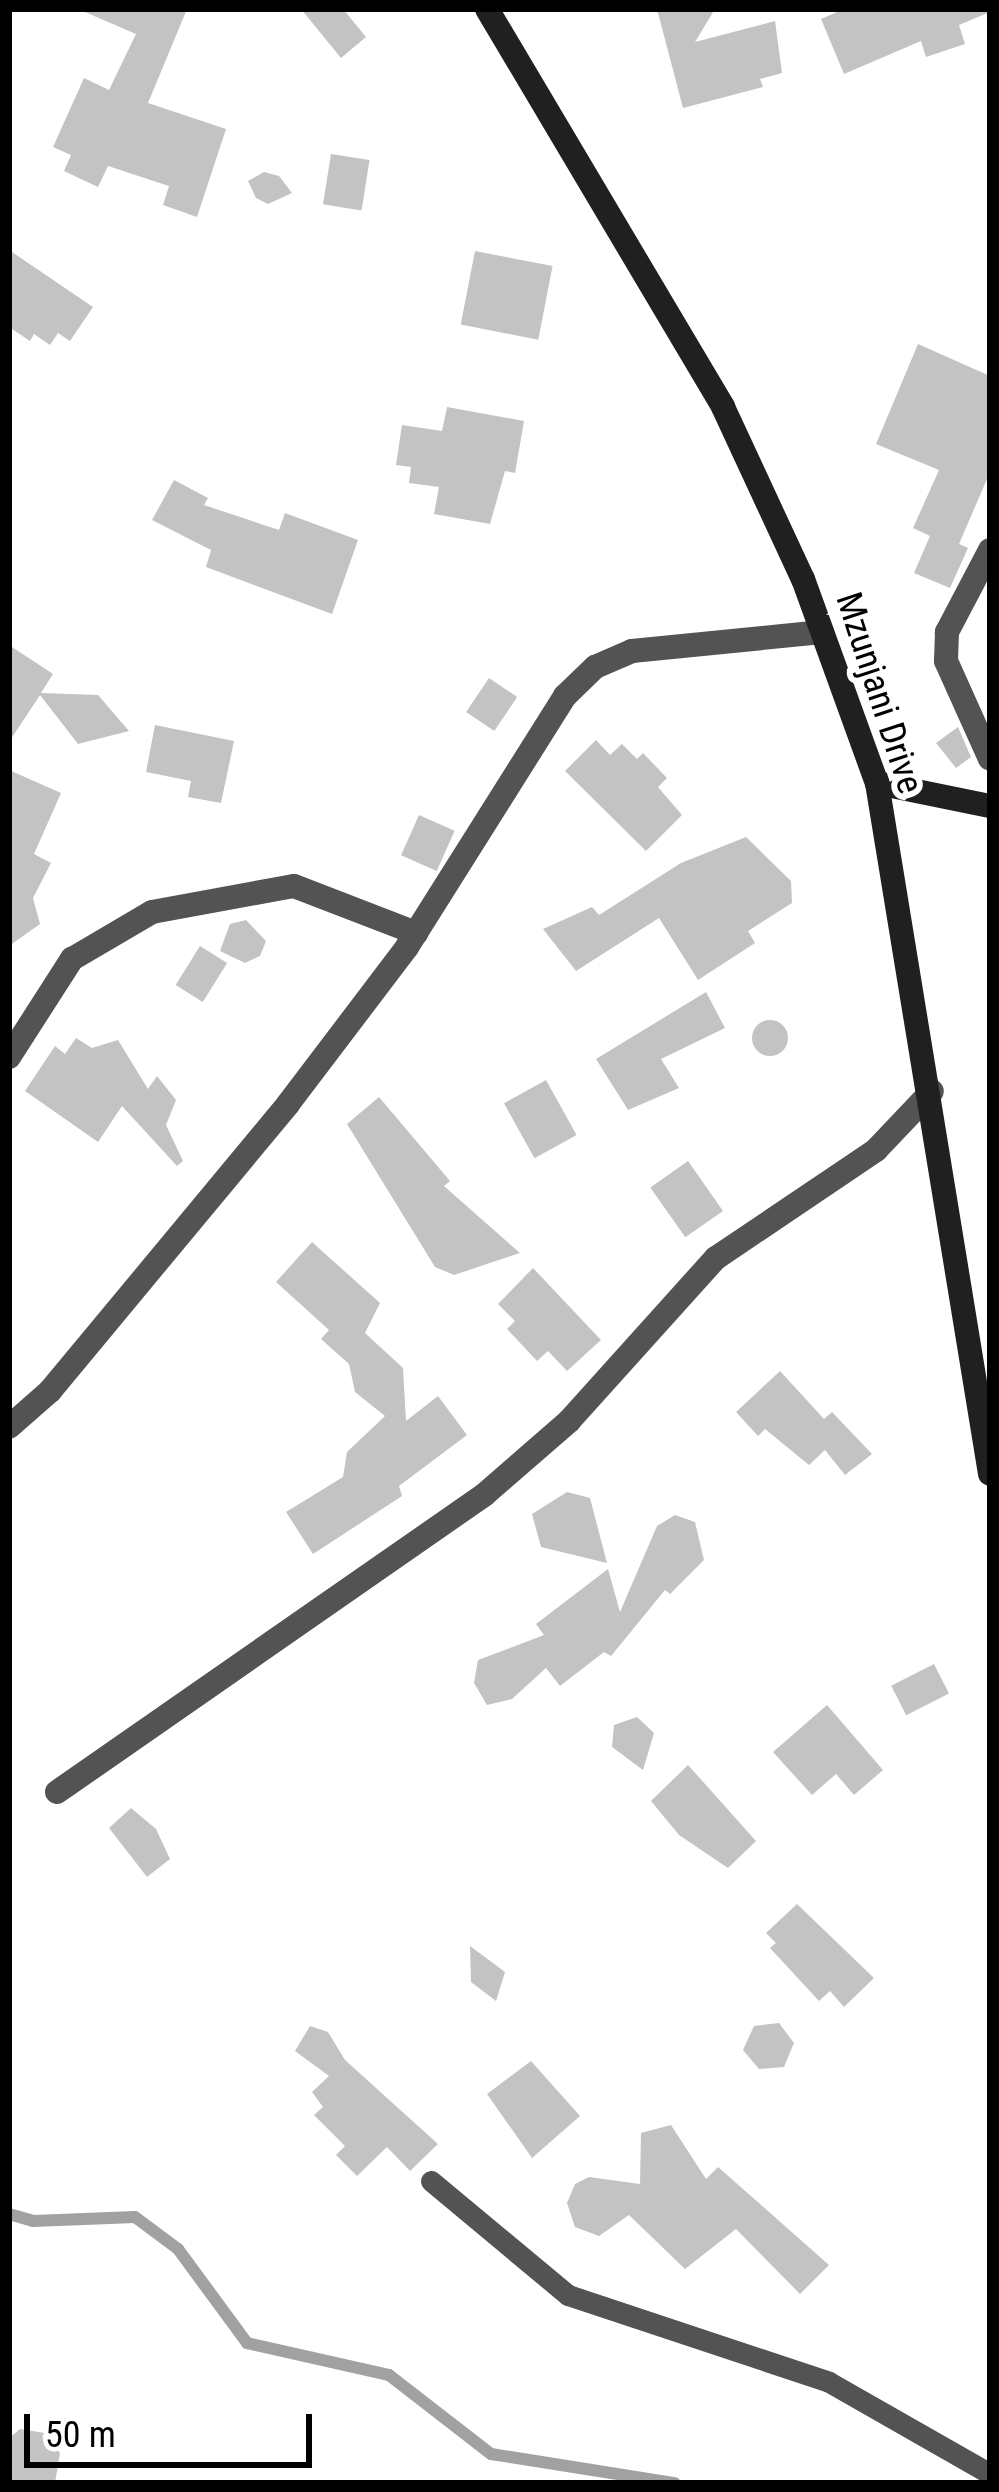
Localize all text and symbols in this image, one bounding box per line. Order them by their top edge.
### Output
street label: Mzunjani Drive [826,587,932,799]
scale bar [30,2390,318,2464]
text: 50 m [45,2414,116,2456]

